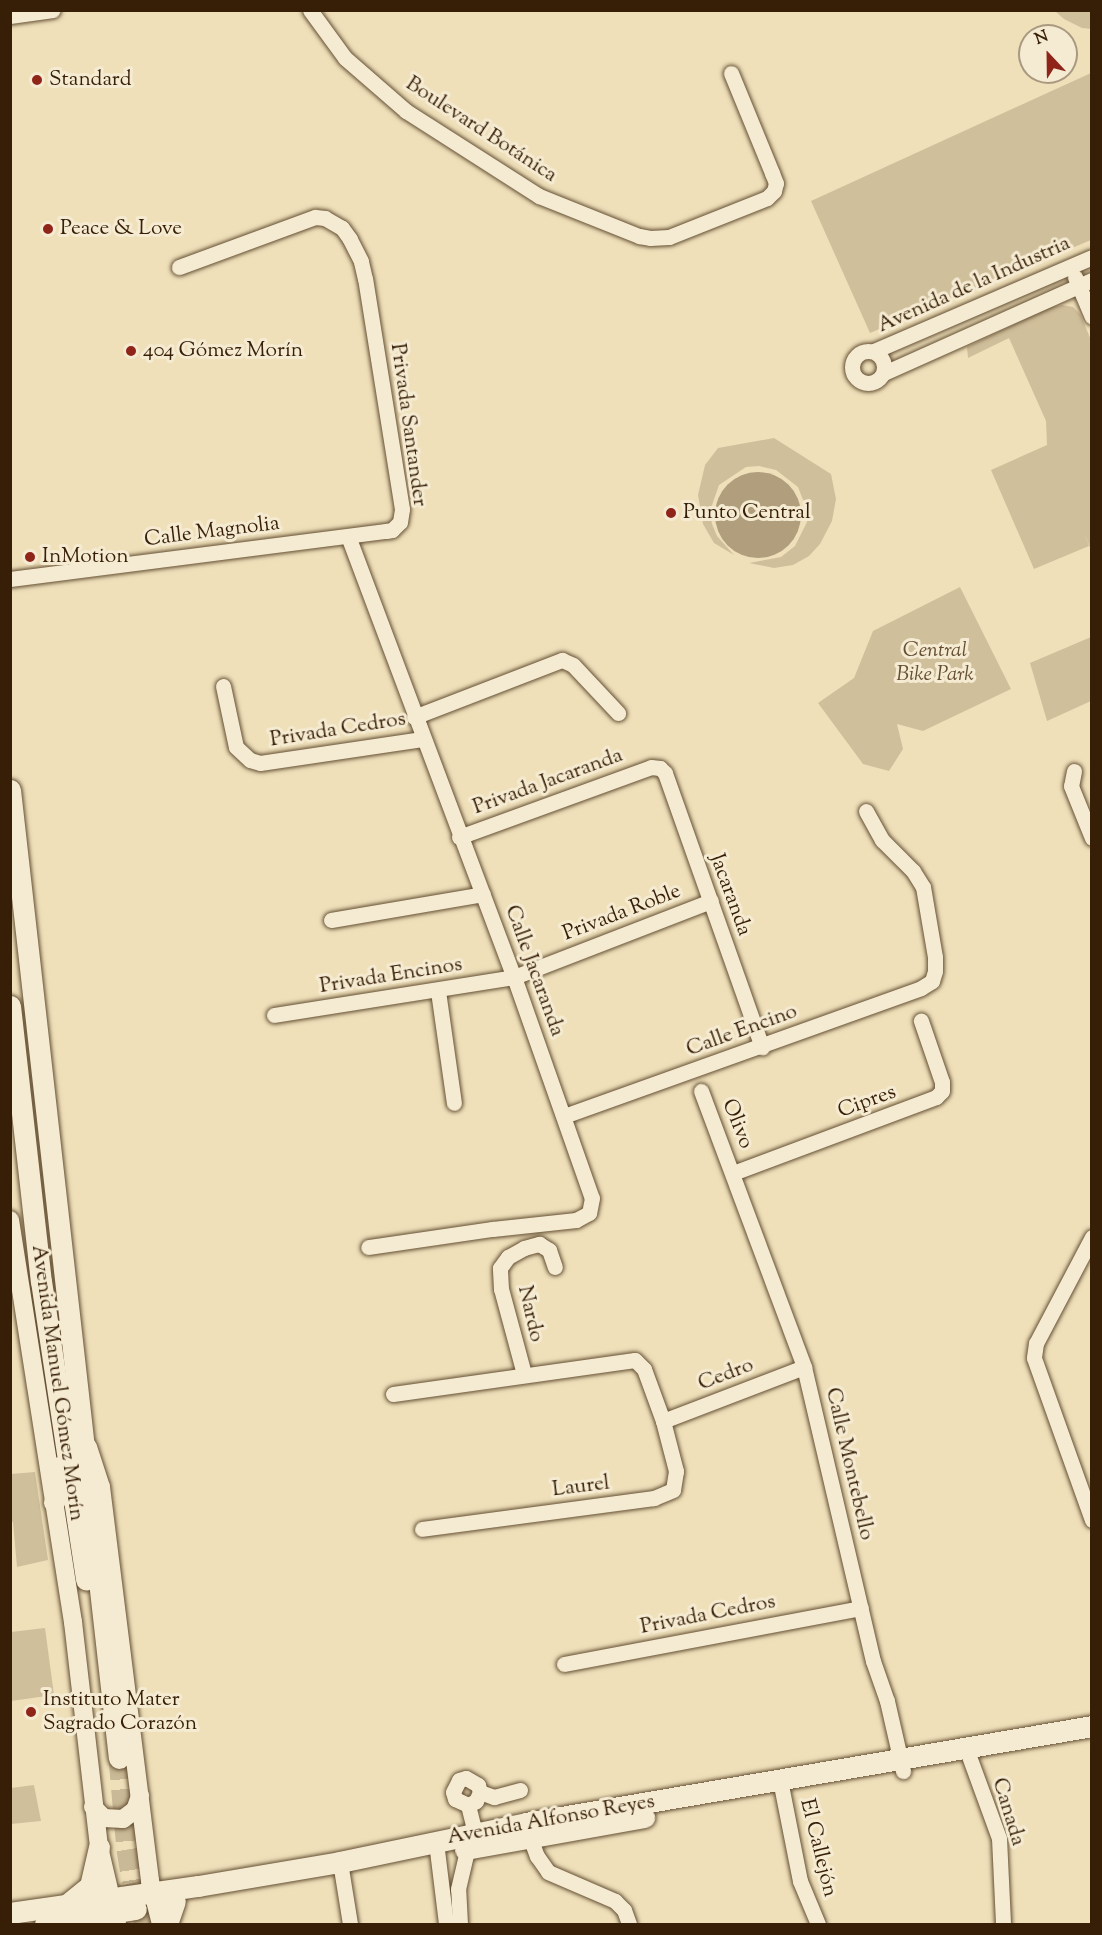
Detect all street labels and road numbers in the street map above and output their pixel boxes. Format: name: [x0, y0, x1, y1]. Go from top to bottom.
street label: Boulevard Botánica: [401, 72, 561, 188]
street label: Avenida de la Industria: [874, 231, 1074, 339]
street label: Privada Santander: [384, 342, 432, 508]
street label: Calle Magnolia: [143, 511, 281, 553]
street label: Privada Cedros: [268, 707, 408, 753]
street label: Privada Jacaranda: [470, 743, 626, 821]
street label: Jacaranda: [704, 850, 756, 940]
street label: Privada Roble: [559, 879, 685, 947]
street label: Calle Jacaranda: [499, 902, 569, 1040]
street label: Privada Encinos: [318, 952, 464, 1000]
street label: Calle Encino: [683, 999, 801, 1063]
street label: Cipres: [834, 1080, 900, 1124]
street label: Olivo: [716, 1095, 758, 1153]
street label: Avenida Manuel Gómez Morín: [25, 1243, 89, 1523]
street label: Nardo: [511, 1283, 549, 1345]
street label: Cedro: [695, 1353, 757, 1397]
street label: Calle Montebello: [819, 1385, 879, 1543]
street label: Laurel: [551, 1471, 611, 1503]
street label: Privada Cedros: [638, 1590, 778, 1640]
street label: Canada: [986, 1775, 1030, 1849]
street label: Avenida Alfonso Reyes: [445, 1789, 657, 1851]
street label: El Callejón: [794, 1796, 842, 1900]

